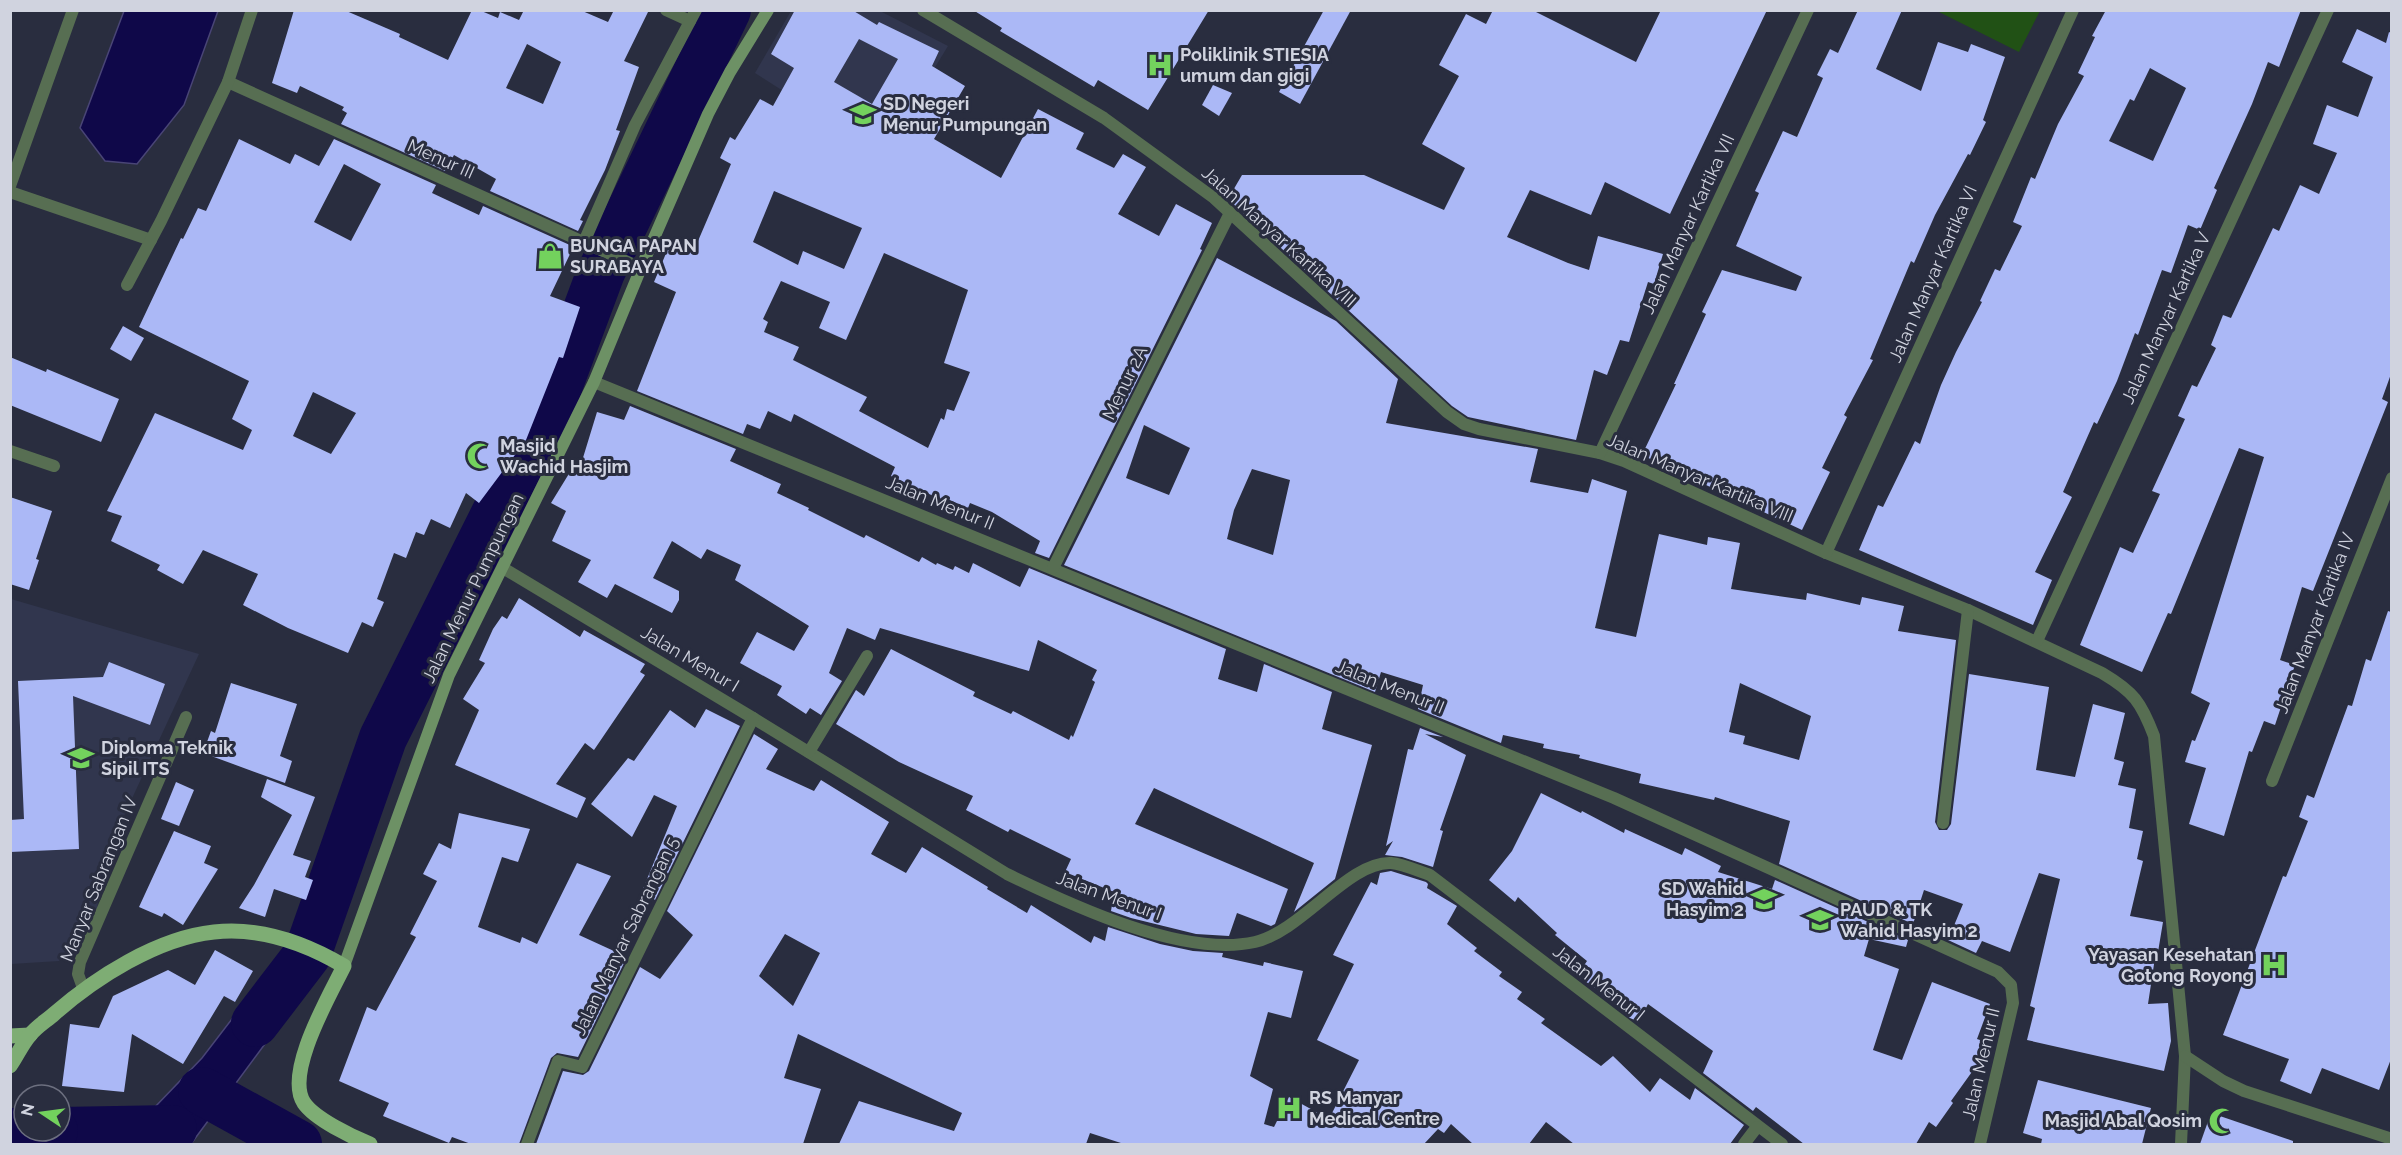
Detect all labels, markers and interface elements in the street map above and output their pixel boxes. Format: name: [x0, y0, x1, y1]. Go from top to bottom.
place label: Poliklinik STIESIA umum dan gigi: [1180, 44, 1330, 86]
hospital icon: Poliklinik STIESIA umum dan gigi: [1145, 50, 1175, 80]
place label: SD Negeri Menur Pumpungan: [883, 93, 1047, 135]
school or university icon: SD Negeri Menur Pumpungan: [848, 99, 878, 129]
street label: Jalan Manyar Kartika VII: [1637, 131, 1738, 317]
street label: Menur III: [404, 134, 478, 183]
street label: Jalan Manyar Kartika VIII: [1198, 162, 1361, 311]
street label: Jalan Manyar Kartika VI: [1884, 182, 1981, 365]
street label: Jalan Manyar Kartika V: [2117, 229, 2215, 407]
place label: BUNGA PAPAN SURABAYA: [570, 235, 697, 277]
shop icon: BUNGA PAPAN SURABAYA: [535, 241, 565, 271]
street label: Menur 2A: [1098, 342, 1151, 423]
street label: Jalan Manyar Kartika VIII: [1604, 429, 1796, 526]
place label: Masjid Wachid Hasjim: [500, 435, 628, 477]
mosque icon: Masjid Wachid Hasjim: [465, 441, 495, 471]
street label: Jalan Menur II: [883, 471, 997, 534]
street label: Jalan Menur Pumpungan: [417, 490, 528, 686]
street label: Jalan Manyar Kartika IV: [2270, 529, 2359, 716]
street label: Jalan Menur I: [638, 621, 743, 696]
street label: Jalan Menur II: [1333, 655, 1447, 718]
place label: Diploma Teknik Sipil ITS: [101, 737, 234, 779]
school or university icon: Diploma Teknik Sipil ITS: [66, 743, 96, 773]
street label: Manyar Sabrangan IV: [56, 793, 141, 965]
street label: Jalan Manyar Sabrangan 5: [568, 833, 683, 1038]
street label: Jalan Menur I: [1054, 867, 1165, 924]
place label: SD Wahid Hasyim 2: [1661, 878, 1744, 920]
school or university icon: SD Wahid Hasyim 2: [1749, 884, 1779, 914]
place label: PAUD & TK Wahid Hasyim 2: [1840, 899, 1978, 941]
school or university icon: PAUD & TK Wahid Hasyim 2: [1805, 905, 1835, 935]
street label: Jalan Menur I: [1549, 940, 1649, 1025]
place label: Yayasan Kesehatan Gotong Royong: [2088, 944, 2254, 986]
hospital icon: Yayasan Kesehatan Gotong Royong: [2259, 950, 2289, 980]
street label: Jalan Menur II: [1957, 1006, 2004, 1122]
north arrow: [12, 1083, 72, 1143]
place label: RS Manyar Medical Centre: [1309, 1087, 1440, 1129]
hospital icon: RS Manyar Medical Centre: [1274, 1093, 1304, 1123]
text: N: [17, 1102, 39, 1118]
mosque icon: Masjid Abal Qosim: [2207, 1106, 2237, 1136]
place label: Masjid Abal Qosim: [2045, 1110, 2202, 1131]

